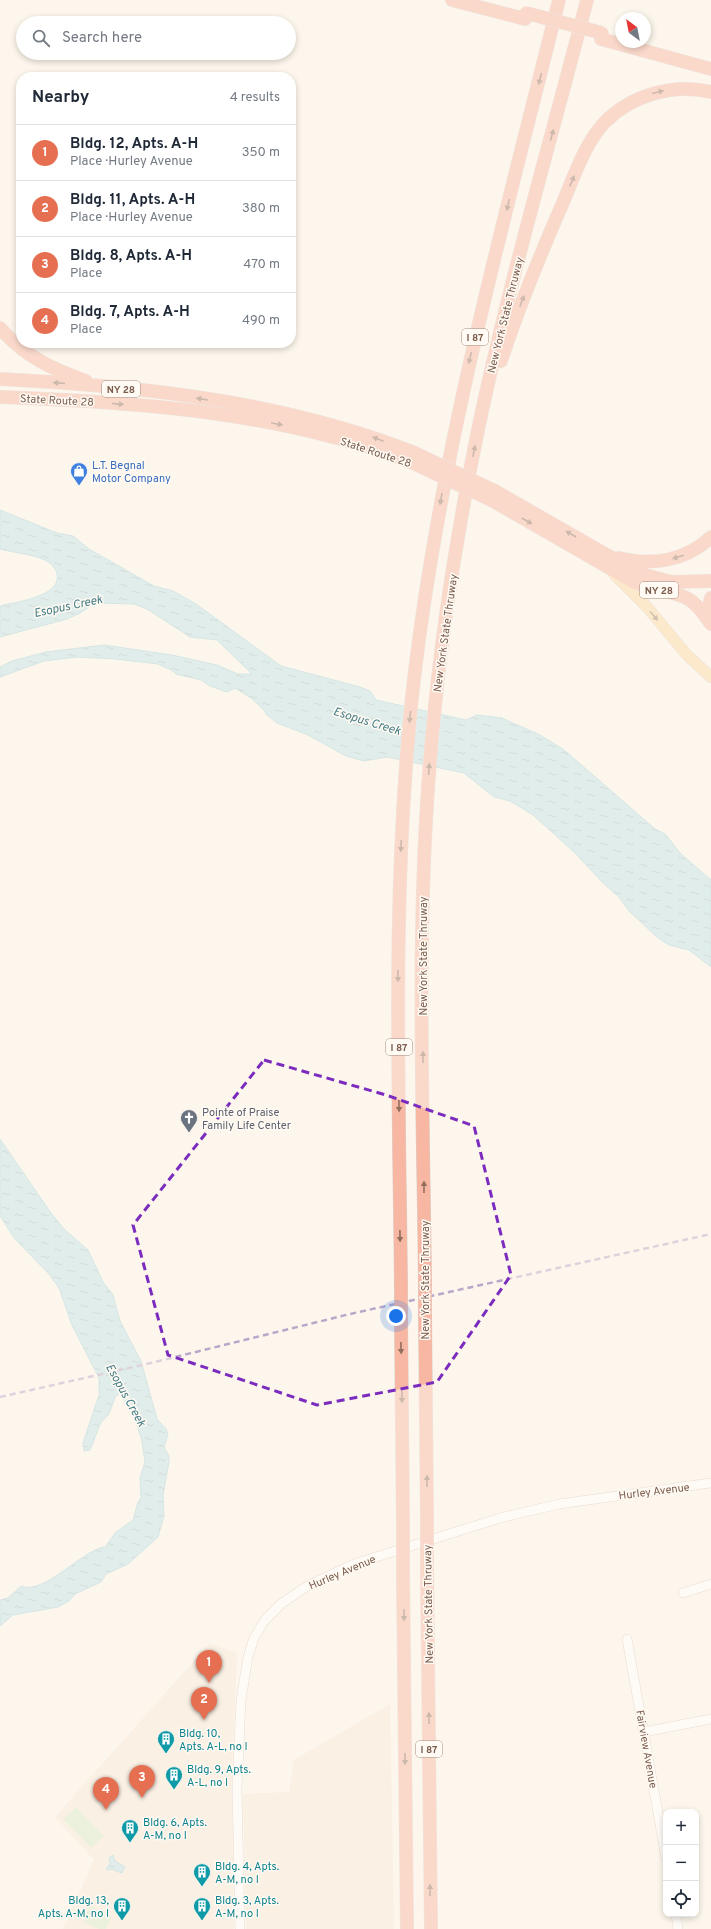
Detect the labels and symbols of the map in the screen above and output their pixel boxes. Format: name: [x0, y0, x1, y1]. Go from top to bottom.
north arrow: [615, 12, 651, 48]
one-way arrow: [536, 72, 542, 85]
one-way arrow: [653, 89, 665, 95]
one-way arrow: [549, 129, 555, 141]
one-way arrow: [569, 176, 575, 187]
one-way arrow: [504, 198, 510, 211]
street label: New York State Thruway: [485, 256, 527, 375]
one-way arrow: [520, 295, 526, 307]
road number: I 87: [462, 329, 488, 345]
one-way arrow: [466, 352, 472, 364]
one-way arrow: [53, 380, 65, 387]
road number: NY 28: [102, 381, 140, 397]
street label: State Route 28: [20, 392, 94, 410]
one-way arrow: [196, 396, 208, 402]
one-way arrow: [112, 400, 124, 407]
one-way arrow: [271, 422, 283, 428]
street label: State Route 28: [338, 435, 413, 471]
one-way arrow: [372, 436, 384, 442]
one-way arrow: [471, 445, 477, 457]
place label: L.T. Begnal Motor Company: [92, 459, 171, 486]
shop icon: L.T. Begnal Motor Company: [69, 461, 89, 486]
one-way arrow: [437, 493, 443, 505]
one-way arrow: [521, 517, 533, 524]
one-way arrow: [565, 531, 577, 538]
one-way arrow: [671, 554, 683, 560]
street label: New York State Thruway: [431, 573, 461, 693]
road number: NY 28: [640, 582, 678, 598]
water label: Esopus Creek: [32, 592, 105, 622]
one-way arrow: [650, 611, 659, 621]
water label: Esopus Creek: [331, 704, 403, 740]
one-way arrow: [407, 711, 414, 723]
one-way arrow: [426, 763, 433, 775]
one-way arrow: [398, 840, 404, 853]
street label: New York State Thruway: [417, 896, 431, 1016]
one-way arrow: [395, 970, 401, 983]
road number: I 87: [386, 1039, 412, 1055]
one-way arrow: [420, 1050, 426, 1063]
one-way arrow: [396, 1100, 402, 1113]
place label: Pointe of Praise Family Life Center: [202, 1106, 292, 1133]
church icon: Pointe of Praise Family Life Center: [179, 1108, 199, 1133]
one-way arrow: [421, 1180, 427, 1193]
street label: New York State Thruway: [419, 1220, 433, 1340]
one-way arrow: [397, 1230, 403, 1243]
your location: [386, 1306, 406, 1326]
one-way arrow: [398, 1342, 404, 1355]
water label: Esopus Creek: [101, 1361, 150, 1431]
one-way arrow: [399, 1391, 405, 1404]
one-way arrow: [424, 1474, 430, 1487]
street label: Hurley Avenue: [618, 1481, 691, 1503]
street label: New York State Thruway: [421, 1544, 437, 1664]
street label: Hurley Avenue: [307, 1552, 378, 1593]
one-way arrow: [401, 1609, 407, 1622]
pin: 1: [196, 1650, 222, 1683]
pin: 2: [191, 1687, 217, 1720]
street label: Fairview Avenue: [632, 1709, 660, 1790]
one-way arrow: [426, 1711, 432, 1724]
place label: Bldg. 10, Apts. A-L, no I: [179, 1727, 248, 1754]
building icon: Bldg. 10, Apts. A-L, no I: [156, 1729, 176, 1754]
road number: I 87: [416, 1741, 442, 1757]
one-way arrow: [402, 1753, 408, 1766]
place label: Bldg. 9, Apts. A-L, no I: [187, 1763, 251, 1790]
pin: 3: [129, 1765, 155, 1798]
building icon: Bldg. 9, Apts. A-L, no I: [164, 1765, 184, 1790]
pin: 4: [93, 1777, 119, 1810]
place label: Bldg. 6, Apts. A-M, no I: [143, 1816, 207, 1843]
building icon: Bldg. 6, Apts. A-M, no I: [120, 1818, 140, 1843]
place label: Bldg. 4, Apts. A-M, no I: [215, 1860, 279, 1887]
building icon: Bldg. 4, Apts. A-M, no I: [192, 1862, 212, 1887]
one-way arrow: [427, 1883, 433, 1896]
place label: Bldg. 13, Apts. A-M, no I: [38, 1894, 110, 1921]
place label: Bldg. 3, Apts. A-M, no I: [215, 1894, 279, 1921]
building icon: Bldg. 13, Apts. A-M, no I: [112, 1896, 132, 1921]
building icon: Bldg. 3, Apts. A-M, no I: [192, 1896, 212, 1921]

